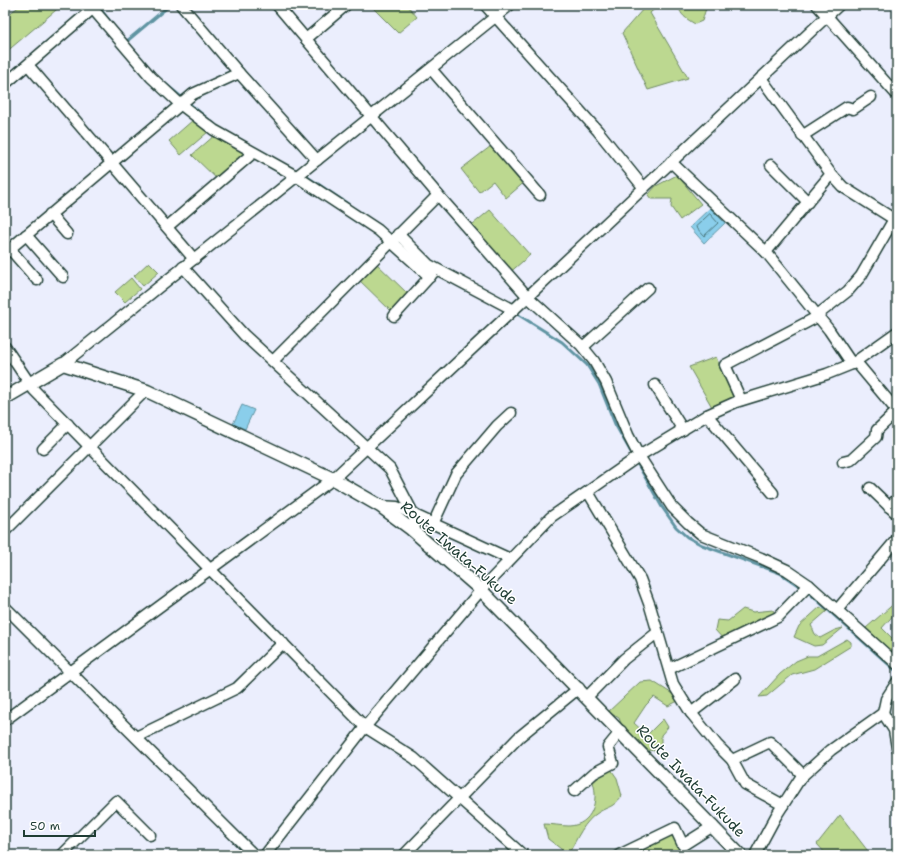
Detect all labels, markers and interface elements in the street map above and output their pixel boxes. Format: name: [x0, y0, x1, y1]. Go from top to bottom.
street label: Route Iwata-Fukude: [396, 497, 522, 609]
street label: Route Iwata-Fukude: [632, 720, 750, 842]
scale bar: [24, 812, 95, 838]
text: 50 m: [30, 818, 60, 834]

